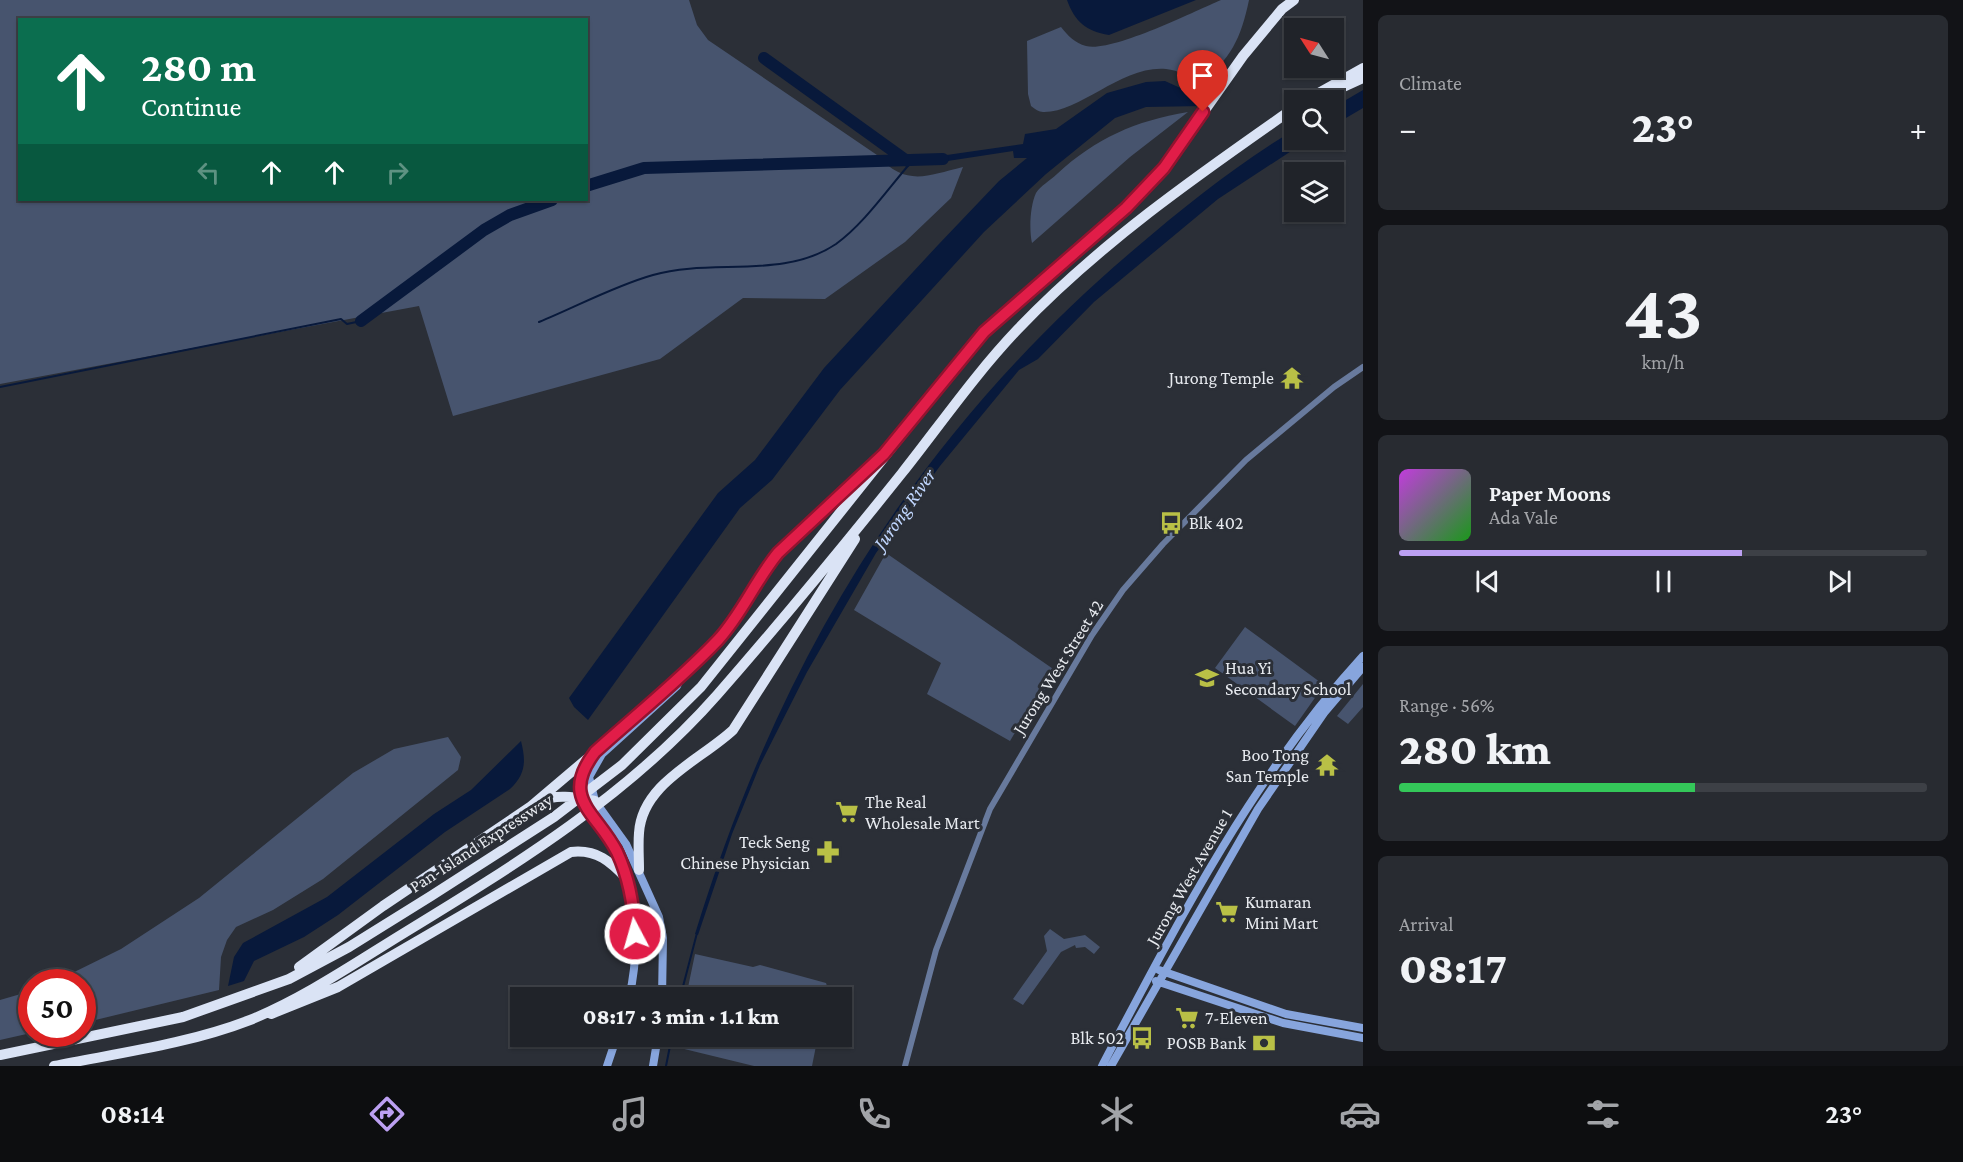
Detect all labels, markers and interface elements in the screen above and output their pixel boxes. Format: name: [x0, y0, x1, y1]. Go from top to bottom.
north arrow: [1284, 18, 1344, 78]
map controls: [1284, 18, 1344, 222]
icon: ahead: [42, 42, 120, 120]
text: 280 m: [141, 43, 256, 90]
pin: [1177, 50, 1228, 112]
icon: arrive: [1186, 59, 1219, 92]
text: Climate: [1399, 72, 1462, 94]
button: search: [1284, 90, 1344, 150]
text: Continue: [141, 92, 241, 122]
text: 23°: [1632, 102, 1694, 152]
text: −: [1399, 110, 1416, 147]
text: +: [1910, 110, 1927, 147]
icon: left: [192, 156, 225, 189]
icon: ahead: [255, 156, 288, 189]
icon: ahead: [318, 156, 351, 189]
icon: right: [381, 156, 414, 189]
button: layers: [1284, 162, 1344, 222]
text: 43: [1623, 268, 1703, 355]
text: km/h: [1641, 351, 1685, 373]
temple icon: Jurong Temple: [1279, 365, 1305, 391]
place label: Jurong Temple: [1167, 368, 1274, 388]
water label: Jurong River: [867, 464, 941, 556]
text: Paper Moons: [1489, 481, 1611, 506]
text: Ada Vale: [1489, 506, 1558, 528]
bus stop icon: Blk 402: [1158, 510, 1184, 536]
place label: Blk 402: [1189, 513, 1243, 533]
icon: previous: [1471, 565, 1504, 598]
icon: pause: [1647, 565, 1680, 598]
icon: next: [1823, 565, 1856, 598]
street label: Jurong West Street 42: [1007, 596, 1108, 740]
place label: Hua Yi Secondary School: [1225, 658, 1352, 699]
school or university icon: Hua Yi Secondary School: [1194, 665, 1220, 691]
text: Range · 56%: [1399, 694, 1494, 716]
text: 280 km: [1399, 724, 1551, 774]
place label: Boo Tong San Temple: [1226, 745, 1309, 786]
temple icon: Boo Tong San Temple: [1314, 752, 1340, 778]
street label: Pan-Island Expressway: [406, 789, 557, 897]
place label: The Real Wholesale Mart: [865, 792, 981, 833]
supermarket icon: The Real Wholesale Mart: [834, 799, 860, 825]
street label: Jurong West Avenue 1: [1141, 805, 1236, 950]
place label: Teck Seng Chinese Physician: [680, 832, 810, 873]
pharmacy icon: Teck Seng Chinese Physician: [815, 839, 841, 865]
place label: Kumaran Mini Mart: [1245, 892, 1319, 933]
supermarket icon: Kumaran Mini Mart: [1214, 899, 1240, 925]
position arrow: [603, 902, 667, 966]
text: Arrival: [1399, 913, 1453, 935]
text: 08:17: [1399, 943, 1507, 993]
speed limit sign: 50: [18, 969, 96, 1047]
text: 08:17 · 3 min · 1.1 km: [583, 1004, 779, 1029]
supermarket icon: 7-Eleven: [1174, 1005, 1200, 1031]
place label: 7-Eleven: [1205, 1008, 1268, 1028]
bus stop icon: Blk 502: [1129, 1025, 1155, 1051]
place label: Blk 502: [1070, 1028, 1124, 1048]
bank icon: POSB Bank: [1251, 1030, 1277, 1056]
place label: POSB Bank: [1167, 1033, 1246, 1053]
icon: directions: [366, 1093, 408, 1135]
icon: music: [609, 1093, 651, 1135]
icon: phone: [853, 1093, 895, 1135]
icon: climate: [1096, 1093, 1138, 1135]
icon: car: [1339, 1093, 1381, 1135]
icon: filters: [1582, 1093, 1624, 1135]
text: 08:14: [101, 1099, 165, 1129]
text: 23°: [1825, 1099, 1862, 1129]

